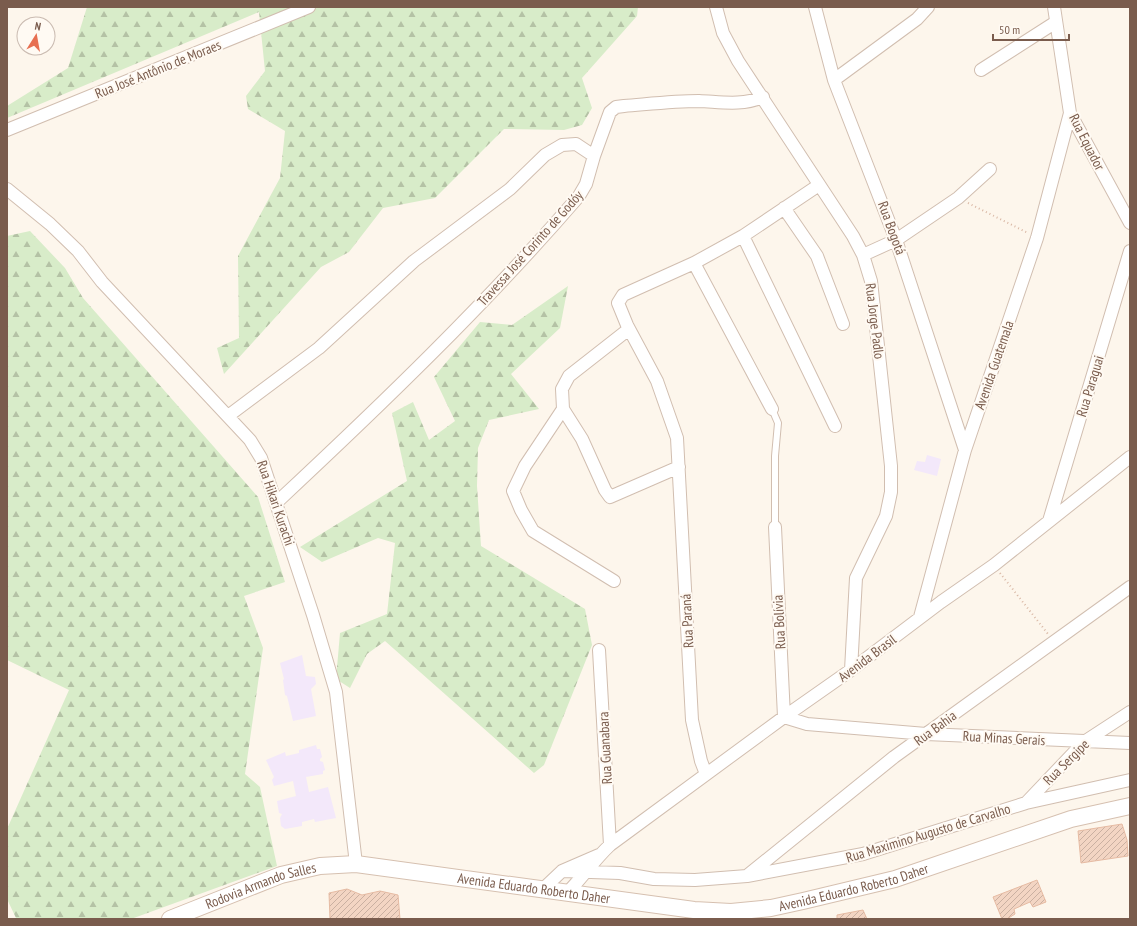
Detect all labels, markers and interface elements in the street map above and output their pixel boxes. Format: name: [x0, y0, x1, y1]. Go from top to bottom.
north arrow: [16, 16, 56, 56]
scale bar: [993, 16, 1069, 42]
text: N: [34, 19, 42, 34]
text: 50 m: [999, 22, 1020, 37]
street label: Rua José Antônio de Moraes: [92, 35, 224, 103]
street label: Rua Equador: [1065, 111, 1109, 173]
street label: Travessa José Corinto de Godóy: [473, 186, 587, 310]
street label: Rua Bogotá: [874, 199, 910, 257]
street label: Rua Jorge Padlo: [861, 282, 889, 360]
street label: Avenida Guatemala: [970, 318, 1018, 412]
street label: Rua Paraguai: [1072, 353, 1108, 419]
street label: Rua Hikari Kurachi: [253, 458, 299, 548]
street label: Rua Paraná: [677, 594, 697, 648]
street label: Rua Bolívia: [769, 594, 789, 650]
street label: Avenida Brasil: [834, 630, 900, 686]
street label: Rua Bahia: [910, 707, 960, 749]
street label: Rua Guanabara: [594, 711, 616, 785]
street label: Rua Minas Gerais: [962, 727, 1046, 749]
street label: Rua Sergipe: [1039, 735, 1093, 789]
street label: Rua Maximino Augusto de Carvalho: [844, 799, 1012, 867]
street label: Rodovia Armando Salles: [203, 858, 318, 913]
street label: Avenida Eduardo Roberto Daher: [777, 859, 931, 915]
street label: Avenida Eduardo Roberto Daher: [456, 869, 611, 908]

